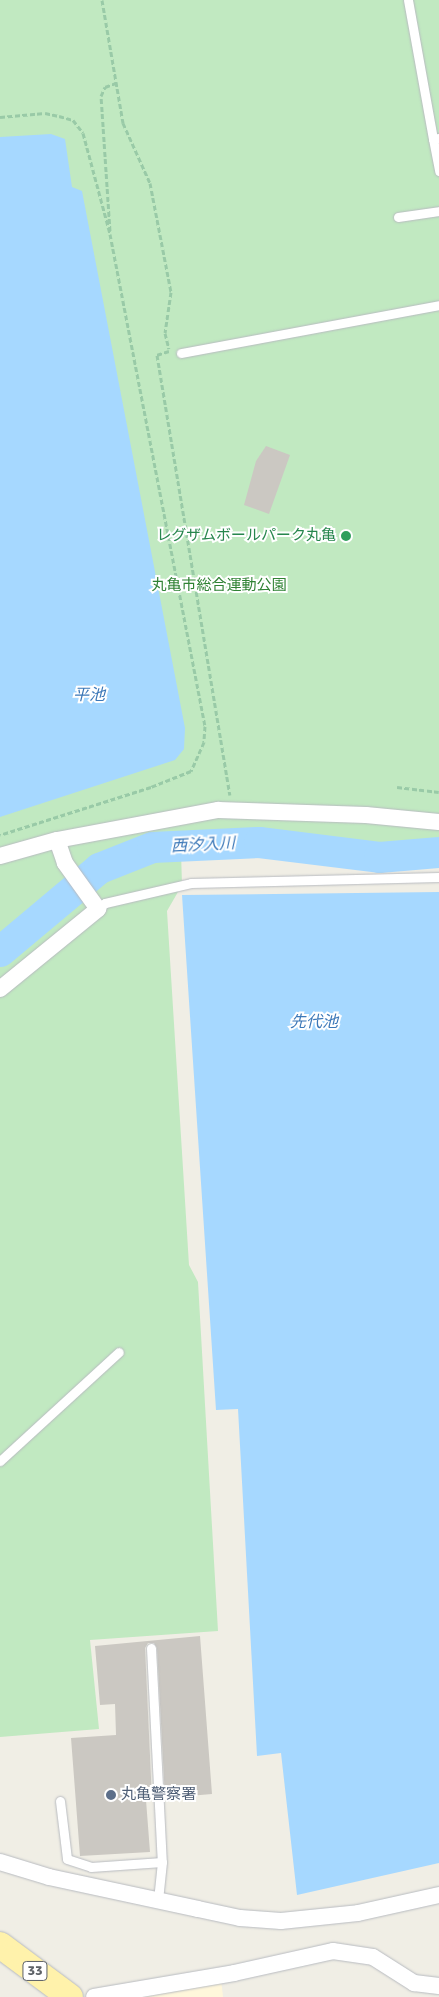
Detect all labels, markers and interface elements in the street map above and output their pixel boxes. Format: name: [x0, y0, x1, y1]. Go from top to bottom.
place label: レグザムボールパーク丸亀: [156, 527, 336, 545]
marker: レグザムボールパーク丸亀: [340, 530, 352, 542]
park label: 丸亀市総合運動公園: [152, 577, 286, 595]
water label: 平池: [73, 685, 105, 705]
water label: 西汐入川: [171, 834, 235, 856]
water label: 先代池: [290, 1012, 338, 1032]
place label: 丸亀警察署: [121, 1786, 196, 1804]
marker: 丸亀警察署: [105, 1789, 117, 1801]
road number: 33: [21, 1960, 49, 1982]

